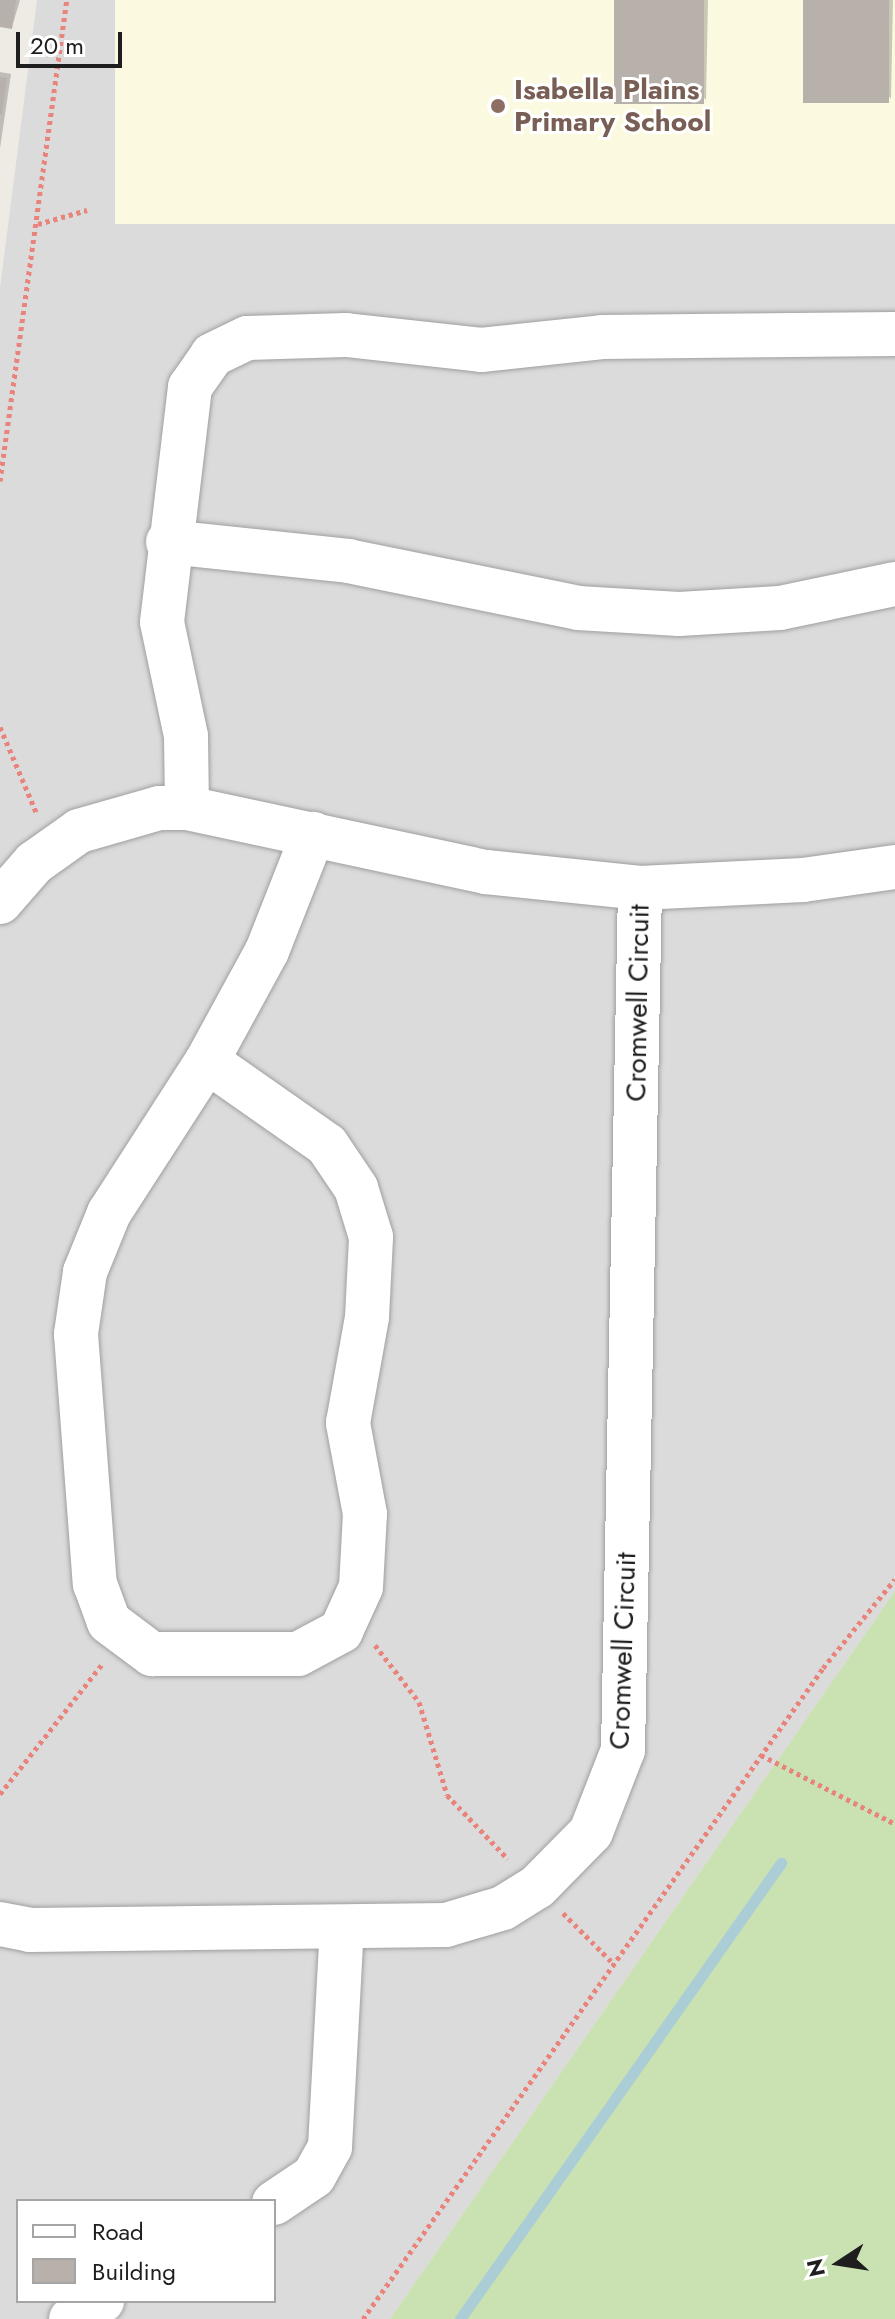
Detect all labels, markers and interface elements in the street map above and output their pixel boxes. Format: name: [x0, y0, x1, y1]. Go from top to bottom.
scale bar: [20, 16, 126, 66]
text: 20 m: [30, 28, 84, 63]
place label: Isabella Plains Primary School: [514, 73, 711, 139]
marker: Isabella Plains Primary School: [489, 97, 507, 115]
street label: Cromwell Circuit: [619, 904, 657, 1102]
street label: Cromwell Circuit: [603, 1552, 643, 1750]
legend: [16, 2199, 276, 2303]
text: Road: [92, 2214, 144, 2249]
north arrow: [799, 2223, 879, 2303]
text: Building: [92, 2254, 176, 2289]
text: N: [798, 2256, 833, 2280]

